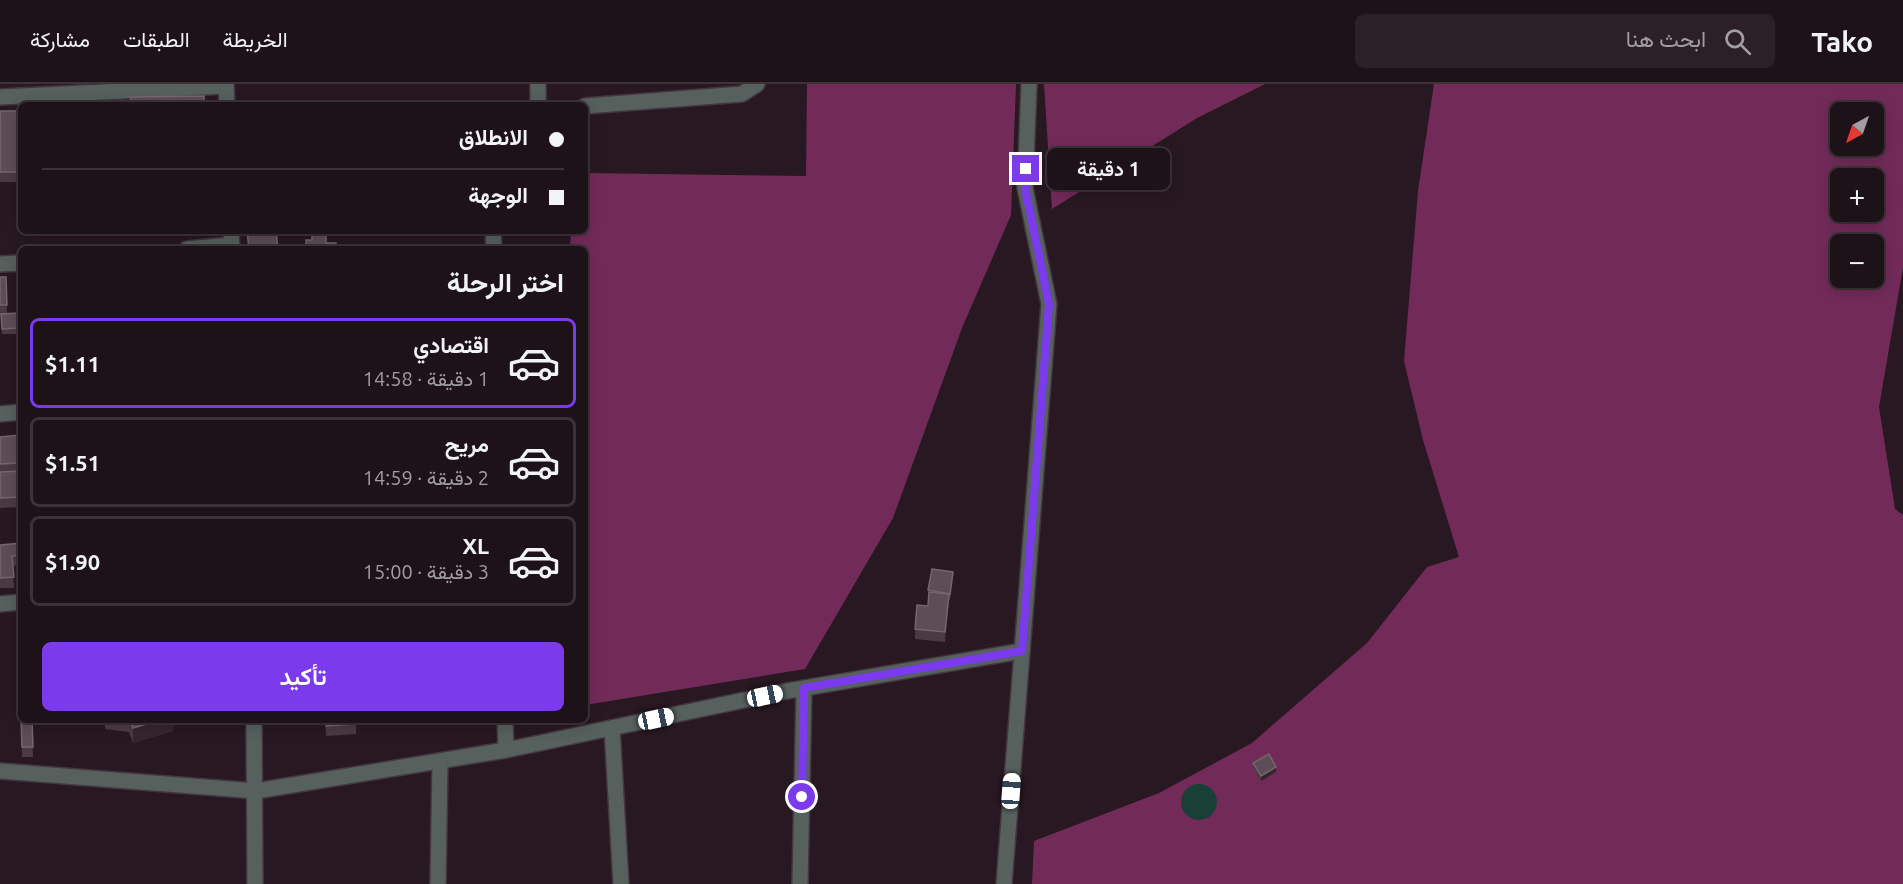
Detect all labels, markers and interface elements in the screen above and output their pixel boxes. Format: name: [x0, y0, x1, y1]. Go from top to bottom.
search box: [1355, 14, 1775, 68]
icon: search: [1721, 25, 1754, 58]
text: ابحث هنا: [1626, 26, 1706, 51]
text: Tako: [1811, 26, 1873, 57]
text: مشاركة: [30, 27, 90, 51]
text: الطبقات: [123, 27, 190, 51]
text: الخريطة: [223, 27, 288, 51]
north arrow: [1830, 102, 1884, 156]
map controls: [1830, 102, 1884, 288]
text: الانطلاق: [459, 124, 528, 149]
callout: 1 دقيقة: [1047, 148, 1170, 190]
route end: [1012, 155, 1039, 182]
text: 1 دقيقة: [1077, 157, 1140, 180]
button: +: [1830, 168, 1884, 222]
text: الوجهة: [468, 182, 528, 207]
button: −: [1830, 234, 1884, 288]
text: اختر الرحلة: [447, 267, 564, 297]
text: اقتصادي: [413, 332, 489, 357]
icon: car: [507, 336, 561, 390]
text: $1.11: [45, 351, 100, 376]
text: 1 دقيقة · 14:58: [363, 367, 489, 390]
text: مريح: [445, 431, 489, 456]
icon: car: [507, 435, 561, 489]
text: $1.51: [45, 450, 100, 475]
text: 2 دقيقة · 14:59: [363, 466, 489, 489]
text: XL: [462, 533, 489, 558]
icon: car: [507, 534, 561, 588]
text: $1.90: [45, 549, 100, 574]
text: 3 دقيقة · 15:00: [363, 560, 489, 583]
button: تأكيد: [42, 642, 564, 711]
car: [746, 683, 784, 709]
car: [637, 706, 675, 732]
car: [1001, 772, 1021, 810]
route start: [788, 783, 815, 810]

